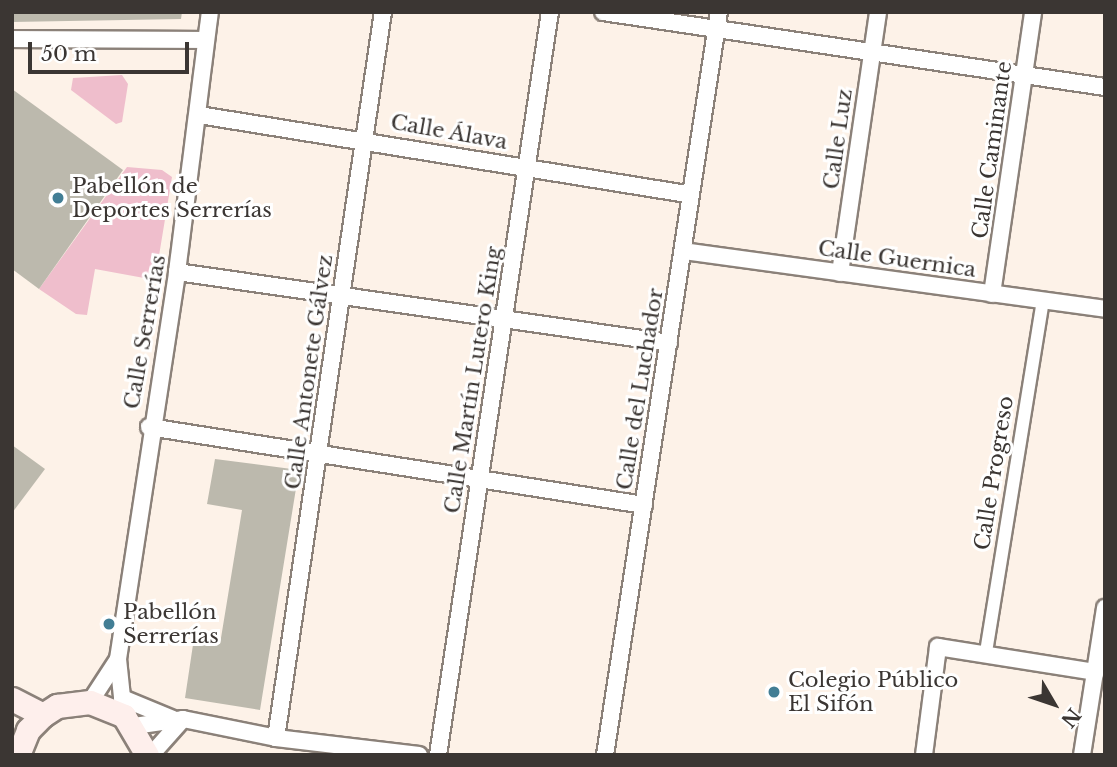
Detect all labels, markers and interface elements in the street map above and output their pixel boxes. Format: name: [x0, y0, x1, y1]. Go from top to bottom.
scale bar: [32, 28, 192, 72]
text: 50 m: [41, 41, 96, 67]
street label: Calle Caminante: [967, 60, 1017, 240]
street label: Calle Luz: [818, 87, 858, 191]
street label: Calle Álava: [388, 109, 510, 155]
place label: Pabellón de Deportes Serrerías: [72, 173, 272, 223]
marker: Pabellón de Deportes Serrerías: [50, 190, 66, 206]
street label: Calle Guernica: [816, 235, 978, 283]
street label: Calle Martín Lutero King: [439, 245, 507, 515]
street label: Calle Serrerías: [119, 253, 171, 411]
street label: Calle Antonete Gálvez: [280, 253, 338, 491]
street label: Calle del Luchador: [612, 286, 668, 492]
street label: Calle Progreso: [969, 394, 1019, 552]
place label: Pabellón Serrerías: [123, 599, 219, 649]
marker: Pabellón Serrerías: [101, 616, 117, 632]
place label: Colegio Público El Sifón: [788, 667, 958, 717]
north arrow: [1019, 669, 1089, 739]
marker: Colegio Público El Sifón: [766, 684, 782, 700]
text: N: [1056, 703, 1085, 732]

